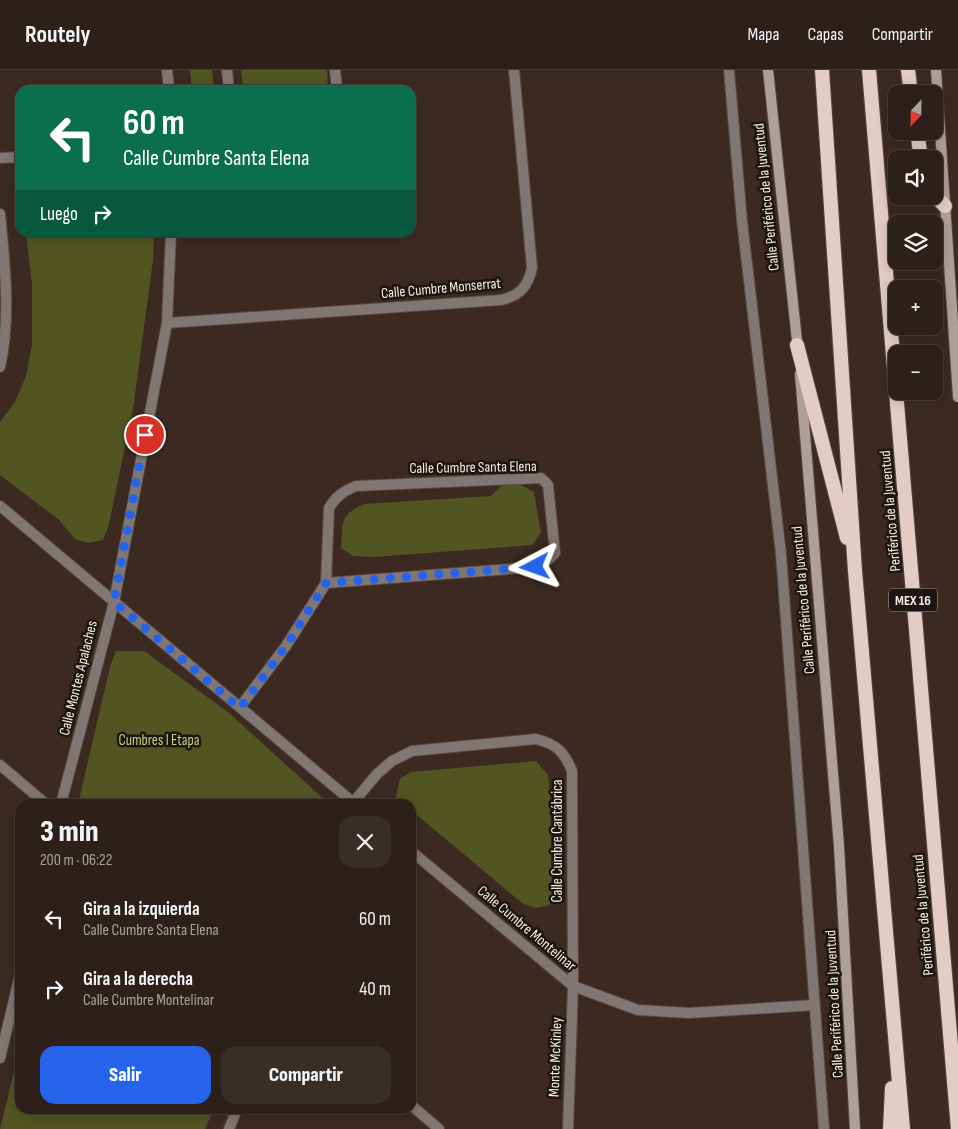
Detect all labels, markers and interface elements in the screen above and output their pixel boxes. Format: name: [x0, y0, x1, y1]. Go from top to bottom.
text: Routely: [25, 20, 90, 49]
text: Mapa: [747, 24, 779, 45]
text: Capas: [807, 24, 844, 45]
text: Compartir: [872, 24, 933, 45]
north arrow: [888, 85, 942, 140]
map controls: [888, 85, 943, 400]
text: 60 m: [123, 102, 185, 145]
icon: left: [40, 105, 105, 170]
street label: Calle Periférico de la Juventud: [749, 122, 784, 272]
text: Calle Cumbre Santa Elena: [123, 145, 310, 172]
button: sound: [888, 150, 943, 205]
icon: right: [88, 200, 116, 228]
text: Luego: [40, 203, 78, 226]
button: layers: [888, 215, 943, 270]
street label: Calle Cumbre Monserrat: [380, 274, 502, 303]
button: +: [888, 280, 943, 335]
button: −: [888, 345, 943, 400]
pin: [124, 414, 166, 456]
icon: arrive: [131, 421, 159, 449]
street label: Periférico de la Juventud: [876, 450, 905, 572]
street label: Calle Cumbre Santa Elena: [409, 457, 537, 478]
street label: Calle Periférico de la Juventud: [788, 525, 819, 675]
position arrow: [508, 540, 560, 592]
road number: MEX 16: [889, 588, 937, 612]
street label: Calle Montes Apalaches: [55, 619, 102, 738]
park label: Cumbres I Etapa: [118, 731, 200, 750]
street label: Calle Cumbre Cantábrica: [548, 779, 567, 903]
text: 3 min: [40, 814, 99, 850]
button: close: [339, 816, 391, 868]
text: 200 m · 06:22: [40, 851, 112, 870]
street label: Periférico de la Juventud: [909, 854, 938, 976]
street label: Calle Cumbre Montelinar: [473, 882, 580, 976]
text: Gira a la izquierda: [83, 898, 200, 921]
icon: left: [40, 905, 68, 933]
text: 60 m: [359, 908, 391, 931]
text: Calle Cumbre Santa Elena: [83, 921, 219, 940]
street label: Calle Periférico de la Juventud: [821, 929, 848, 1078]
text: Gira a la derecha: [83, 968, 193, 991]
icon: right: [40, 975, 68, 1003]
text: 40 m: [359, 978, 391, 1001]
text: Calle Cumbre Montelinar: [83, 991, 214, 1010]
street label: Monte McKinley: [545, 1017, 566, 1097]
button: Salir: [40, 1046, 211, 1104]
button: Compartir: [221, 1046, 391, 1104]

